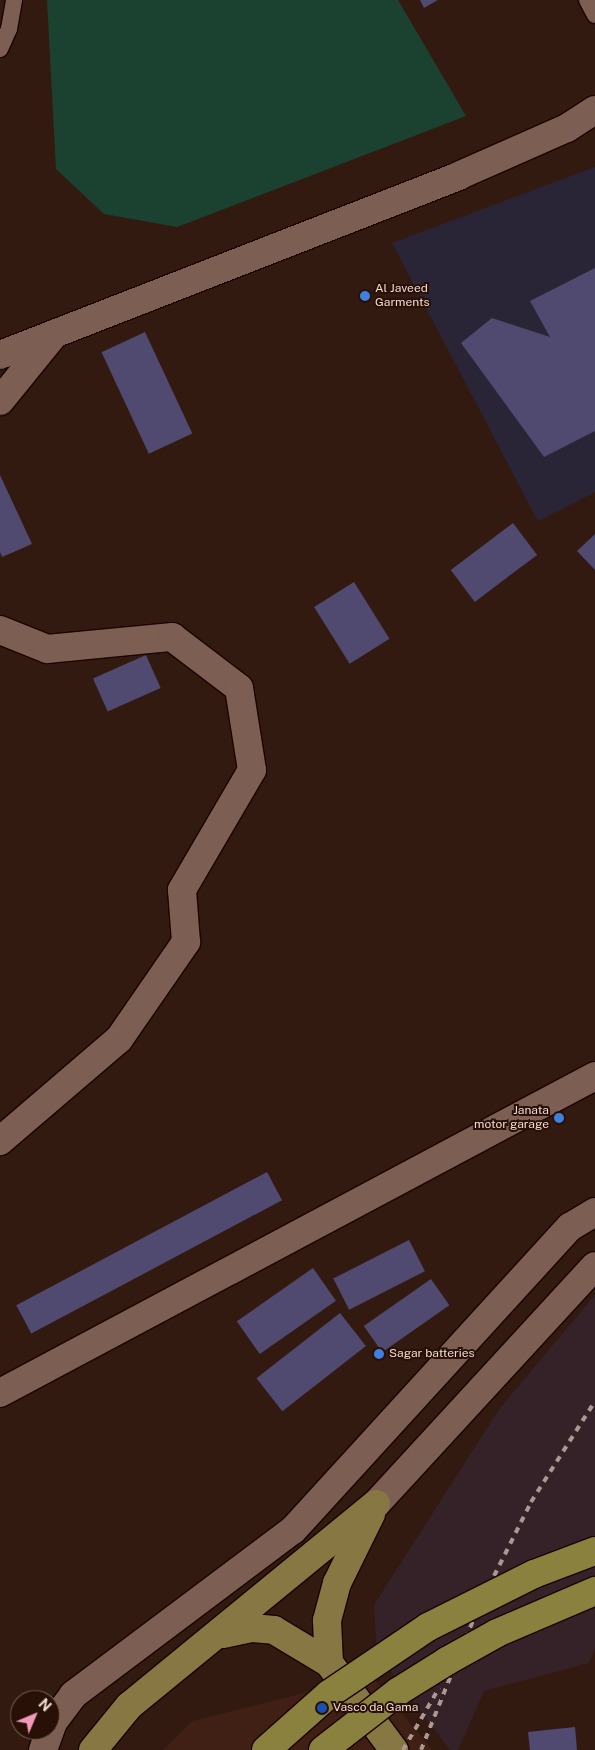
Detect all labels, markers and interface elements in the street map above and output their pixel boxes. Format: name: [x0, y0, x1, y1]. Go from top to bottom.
place label: Al Javeed Garments: [375, 282, 430, 310]
marker: Al Javeed Garments: [359, 290, 371, 302]
place label: Janata motor garage: [474, 1104, 549, 1132]
marker: Janata motor garage: [553, 1112, 565, 1124]
place label: Sagar batteries: [389, 1347, 474, 1361]
marker: Sagar batteries: [373, 1348, 385, 1360]
north arrow: [10, 1690, 60, 1740]
text: N: [35, 1696, 54, 1715]
marker: Vasco da Gama: [315, 1701, 329, 1715]
place label: Vasco da Gama: [333, 1701, 419, 1715]

